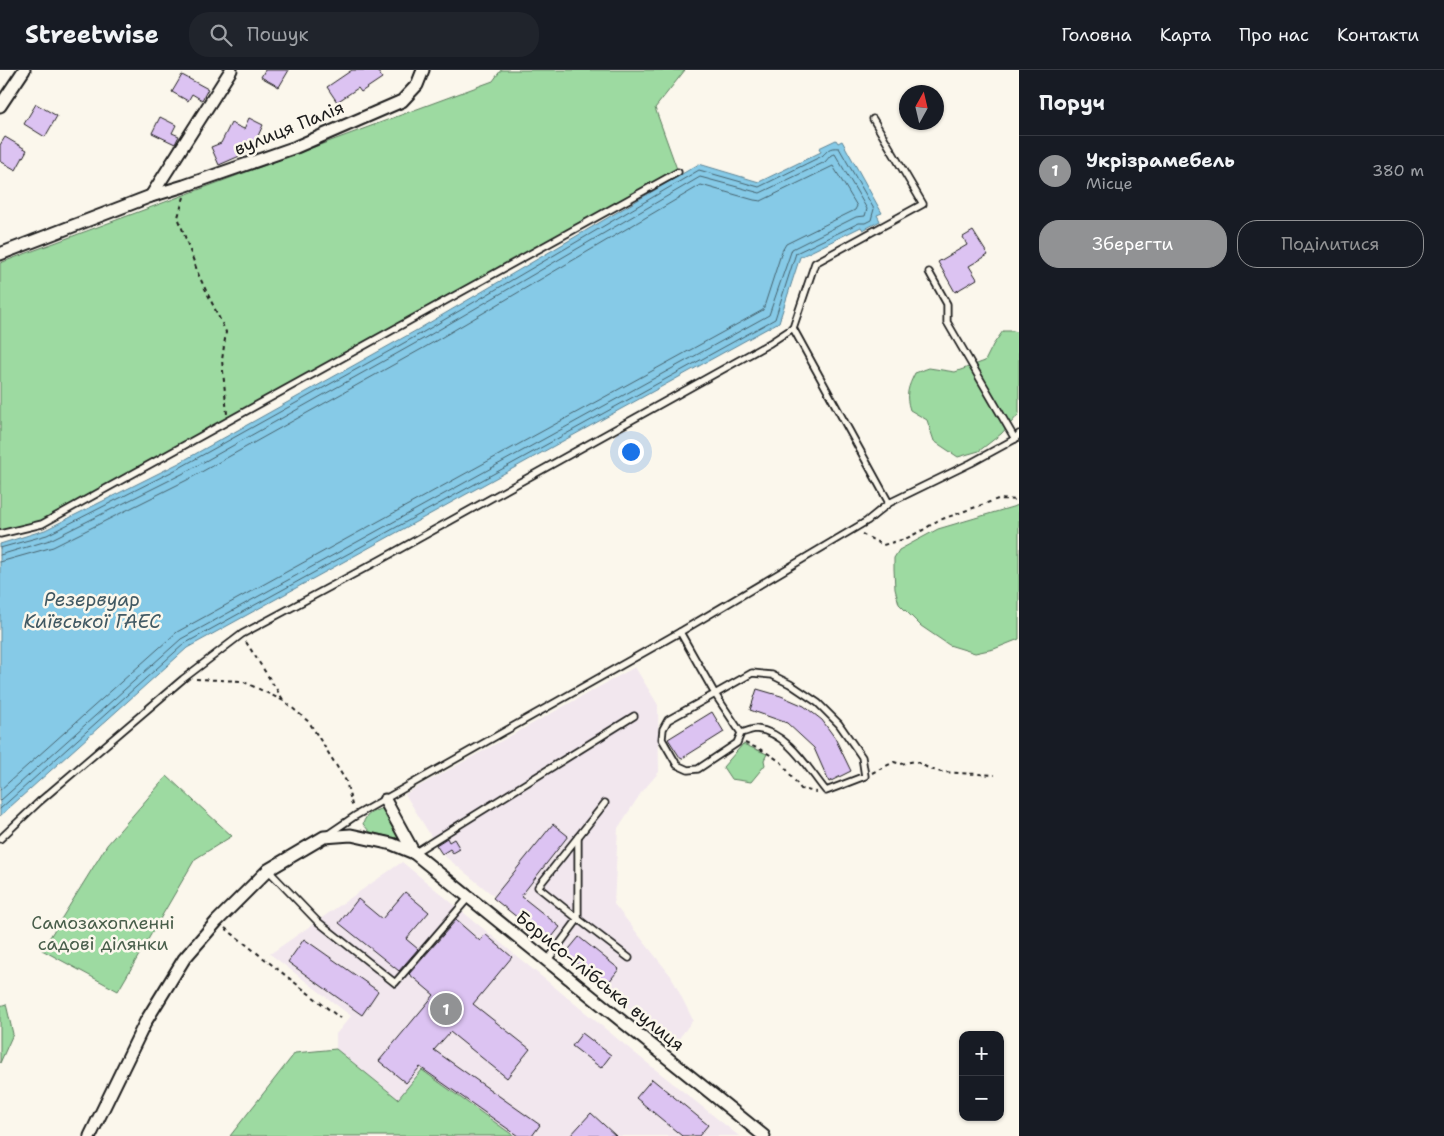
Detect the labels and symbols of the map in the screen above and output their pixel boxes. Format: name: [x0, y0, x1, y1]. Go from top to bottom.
north arrow: [899, 85, 944, 130]
street label: вулиця Палія: [230, 95, 348, 161]
your location: [618, 439, 644, 465]
water label: Резервуар Київської ГАЕС: [23, 587, 161, 634]
street label: Борисо-Глібська вулиця: [510, 905, 690, 1057]
park label: Самозахопленні садові ділянки: [31, 911, 175, 956]
pin: 1: [430, 990, 462, 1028]

